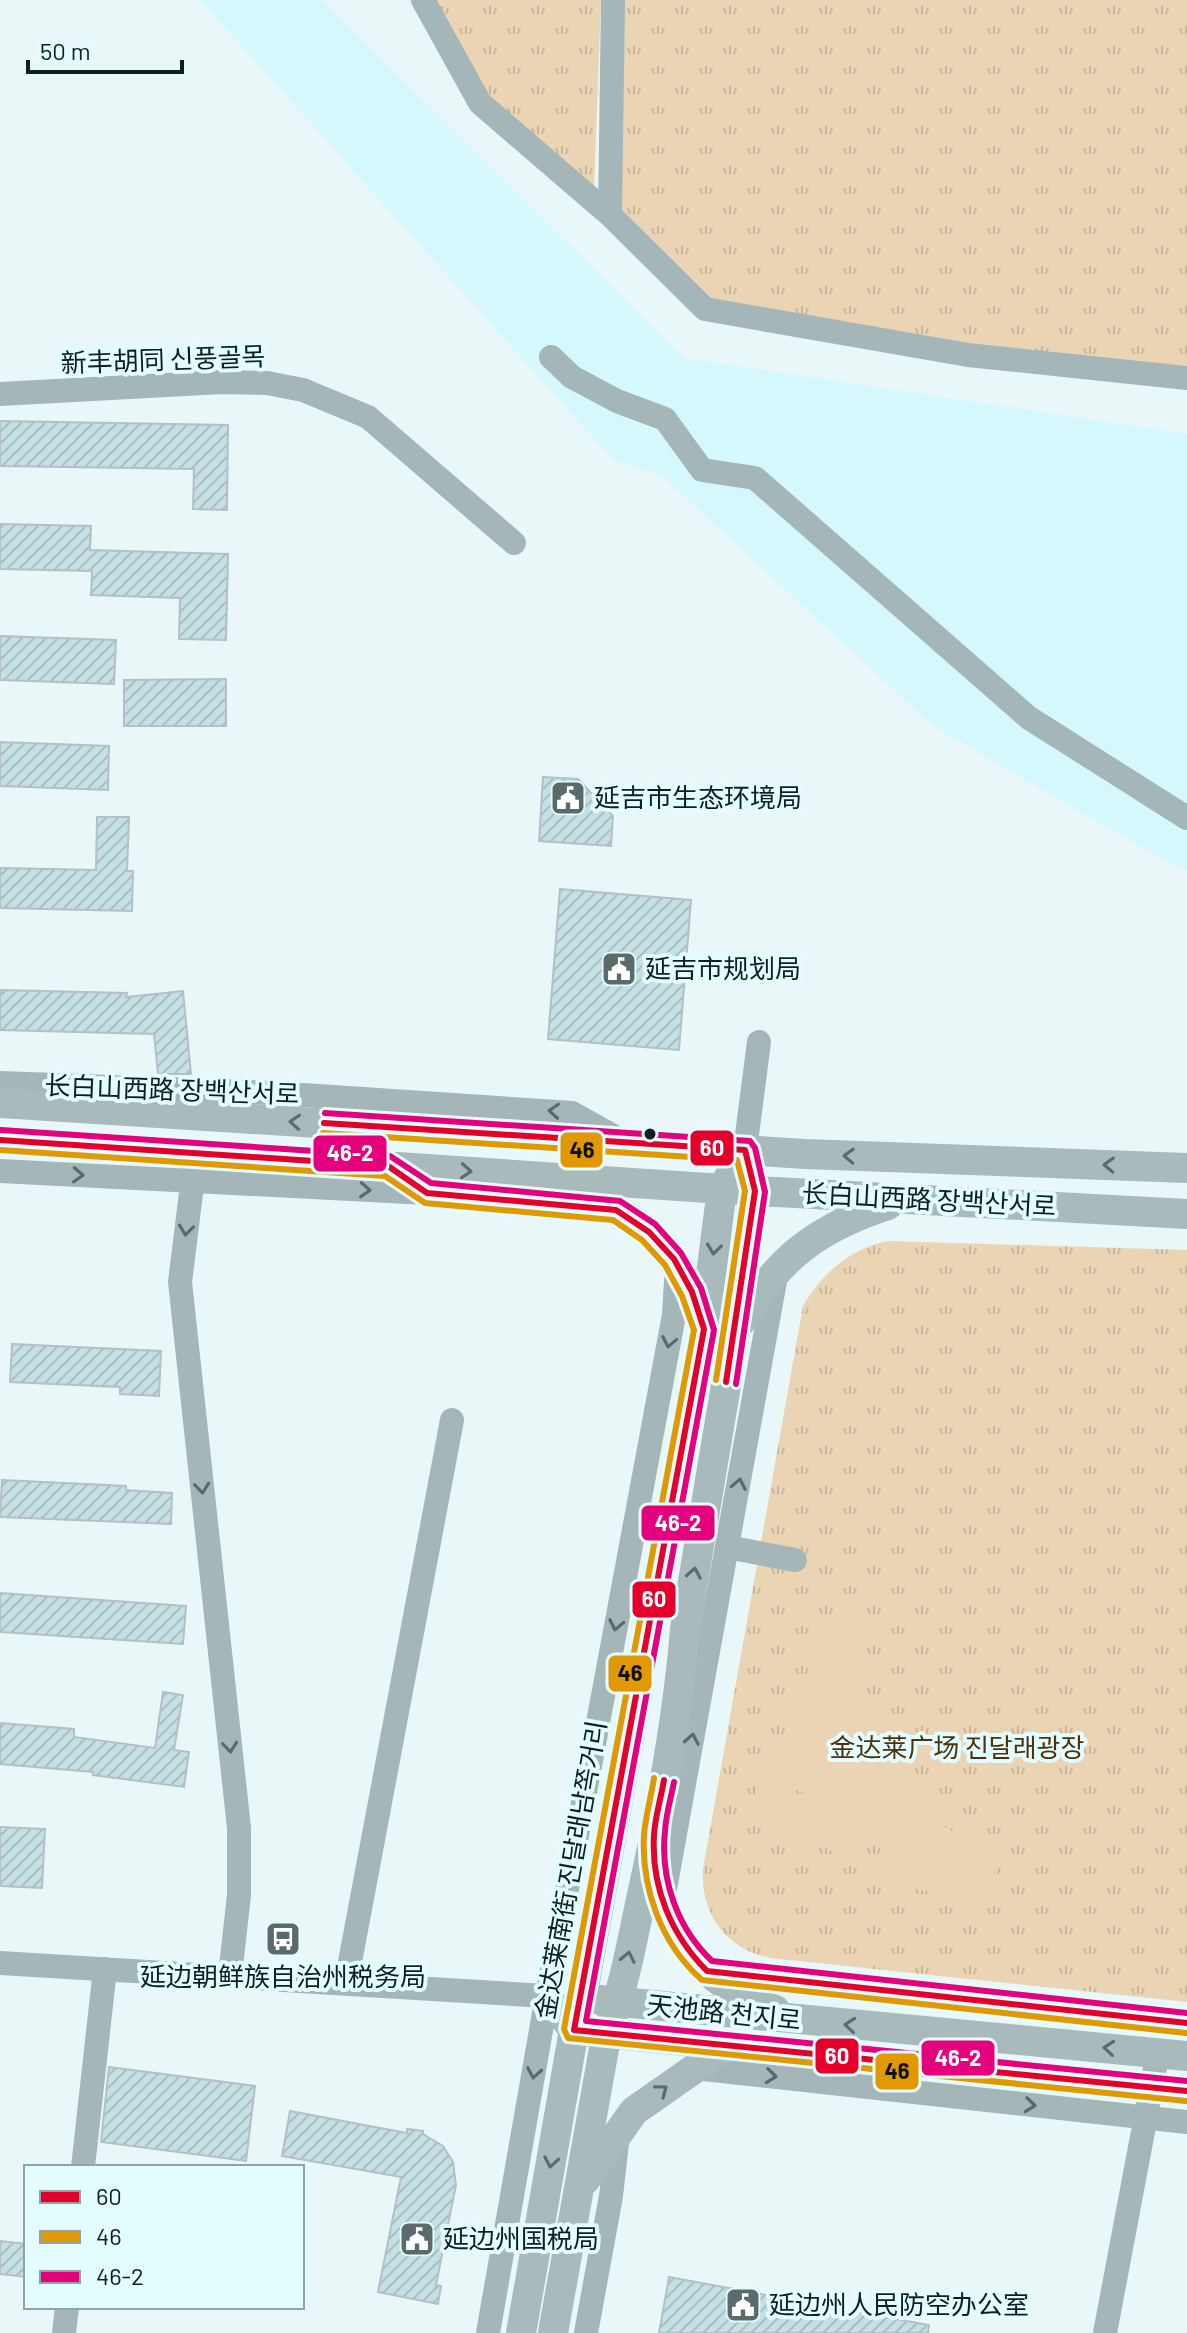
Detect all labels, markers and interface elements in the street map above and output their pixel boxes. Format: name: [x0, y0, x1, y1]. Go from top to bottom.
scale bar: [28, 24, 182, 74]
text: 50 m: [40, 36, 91, 65]
street label: 新丰胡同 신풍골목: [60, 339, 266, 378]
public building icon: 延吉市生态环境局: [549, 779, 587, 817]
place label: 延吉市生态环境局: [594, 781, 802, 812]
public building icon: 延吉市规划局: [600, 950, 638, 988]
place label: 延吉市规划局: [645, 952, 801, 983]
street label: 长白山西路 장백산서로: [44, 1069, 300, 1108]
one-way arrow: [547, 1103, 560, 1120]
one-way arrow: [288, 1114, 301, 1131]
unlabelled marker: [642, 1126, 658, 1142]
line badge: 60: [689, 1129, 735, 1167]
line badge: 46: [559, 1131, 604, 1169]
line badge: 46-2: [312, 1134, 388, 1173]
text: 60: [700, 1134, 724, 1160]
text: 46: [569, 1136, 595, 1162]
text: 46-2: [327, 1139, 373, 1165]
one-way arrow: [842, 1147, 855, 1164]
one-way arrow: [1102, 1157, 1115, 1174]
one-way arrow: [460, 1162, 473, 1179]
one-way arrow: [72, 1167, 85, 1184]
street label: 长白山西路 장백산서로: [801, 1176, 1057, 1221]
one-way arrow: [359, 1182, 372, 1199]
one-way arrow: [178, 1224, 195, 1237]
one-way arrow: [706, 1242, 723, 1256]
one-way arrow: [661, 1335, 678, 1349]
one-way arrow: [730, 1478, 747, 1491]
one-way arrow: [193, 1482, 210, 1495]
line badge: 46-2: [640, 1504, 716, 1542]
text: 46-2: [655, 1509, 701, 1535]
one-way arrow: [685, 1566, 702, 1580]
line badge: 60: [631, 1580, 677, 1619]
text: 60: [642, 1585, 666, 1611]
one-way arrow: [609, 1619, 626, 1632]
line badge: 46: [607, 1654, 653, 1693]
text: 46: [617, 1659, 643, 1685]
street label: 金达莱南街 진달래남쪽거리: [528, 1718, 611, 2021]
park label: 金达莱广场 진달래광장: [830, 1731, 1084, 1762]
one-way arrow: [682, 1733, 699, 1746]
one-way arrow: [222, 1741, 239, 1754]
bus stop icon: 延边朝鲜族自治州税务局: [264, 1920, 302, 1958]
one-way arrow: [619, 1951, 636, 1965]
place label: 延边朝鲜族自治州税务局: [140, 1960, 426, 1991]
street label: 天池路 천지로: [645, 1988, 803, 2035]
one-way arrow: [843, 2017, 856, 2034]
line badge: 60: [814, 2037, 860, 2075]
line badge: 46-2: [920, 2039, 996, 2077]
one-way arrow: [1102, 2040, 1115, 2057]
text: 60: [825, 2042, 849, 2068]
text: 46-2: [935, 2044, 981, 2070]
line badge: 46: [874, 2052, 920, 2091]
text: 46: [884, 2057, 910, 2083]
one-way arrow: [526, 2066, 543, 2080]
one-way arrow: [765, 2068, 778, 2085]
one-way arrow: [654, 2085, 668, 2100]
one-way arrow: [1023, 2096, 1037, 2113]
one-way arrow: [543, 2155, 560, 2168]
legend: [24, 2165, 304, 2309]
text: 60: [96, 2181, 122, 2210]
public building icon: 延边州国税局: [398, 2220, 436, 2258]
text: 46: [96, 2221, 122, 2250]
place label: 延边州国税局: [443, 2222, 599, 2253]
text: 46-2: [96, 2261, 144, 2290]
public building icon: 延边州人民防空办公室: [724, 2286, 762, 2324]
place label: 延边州人民防空办公室: [769, 2288, 1029, 2319]

